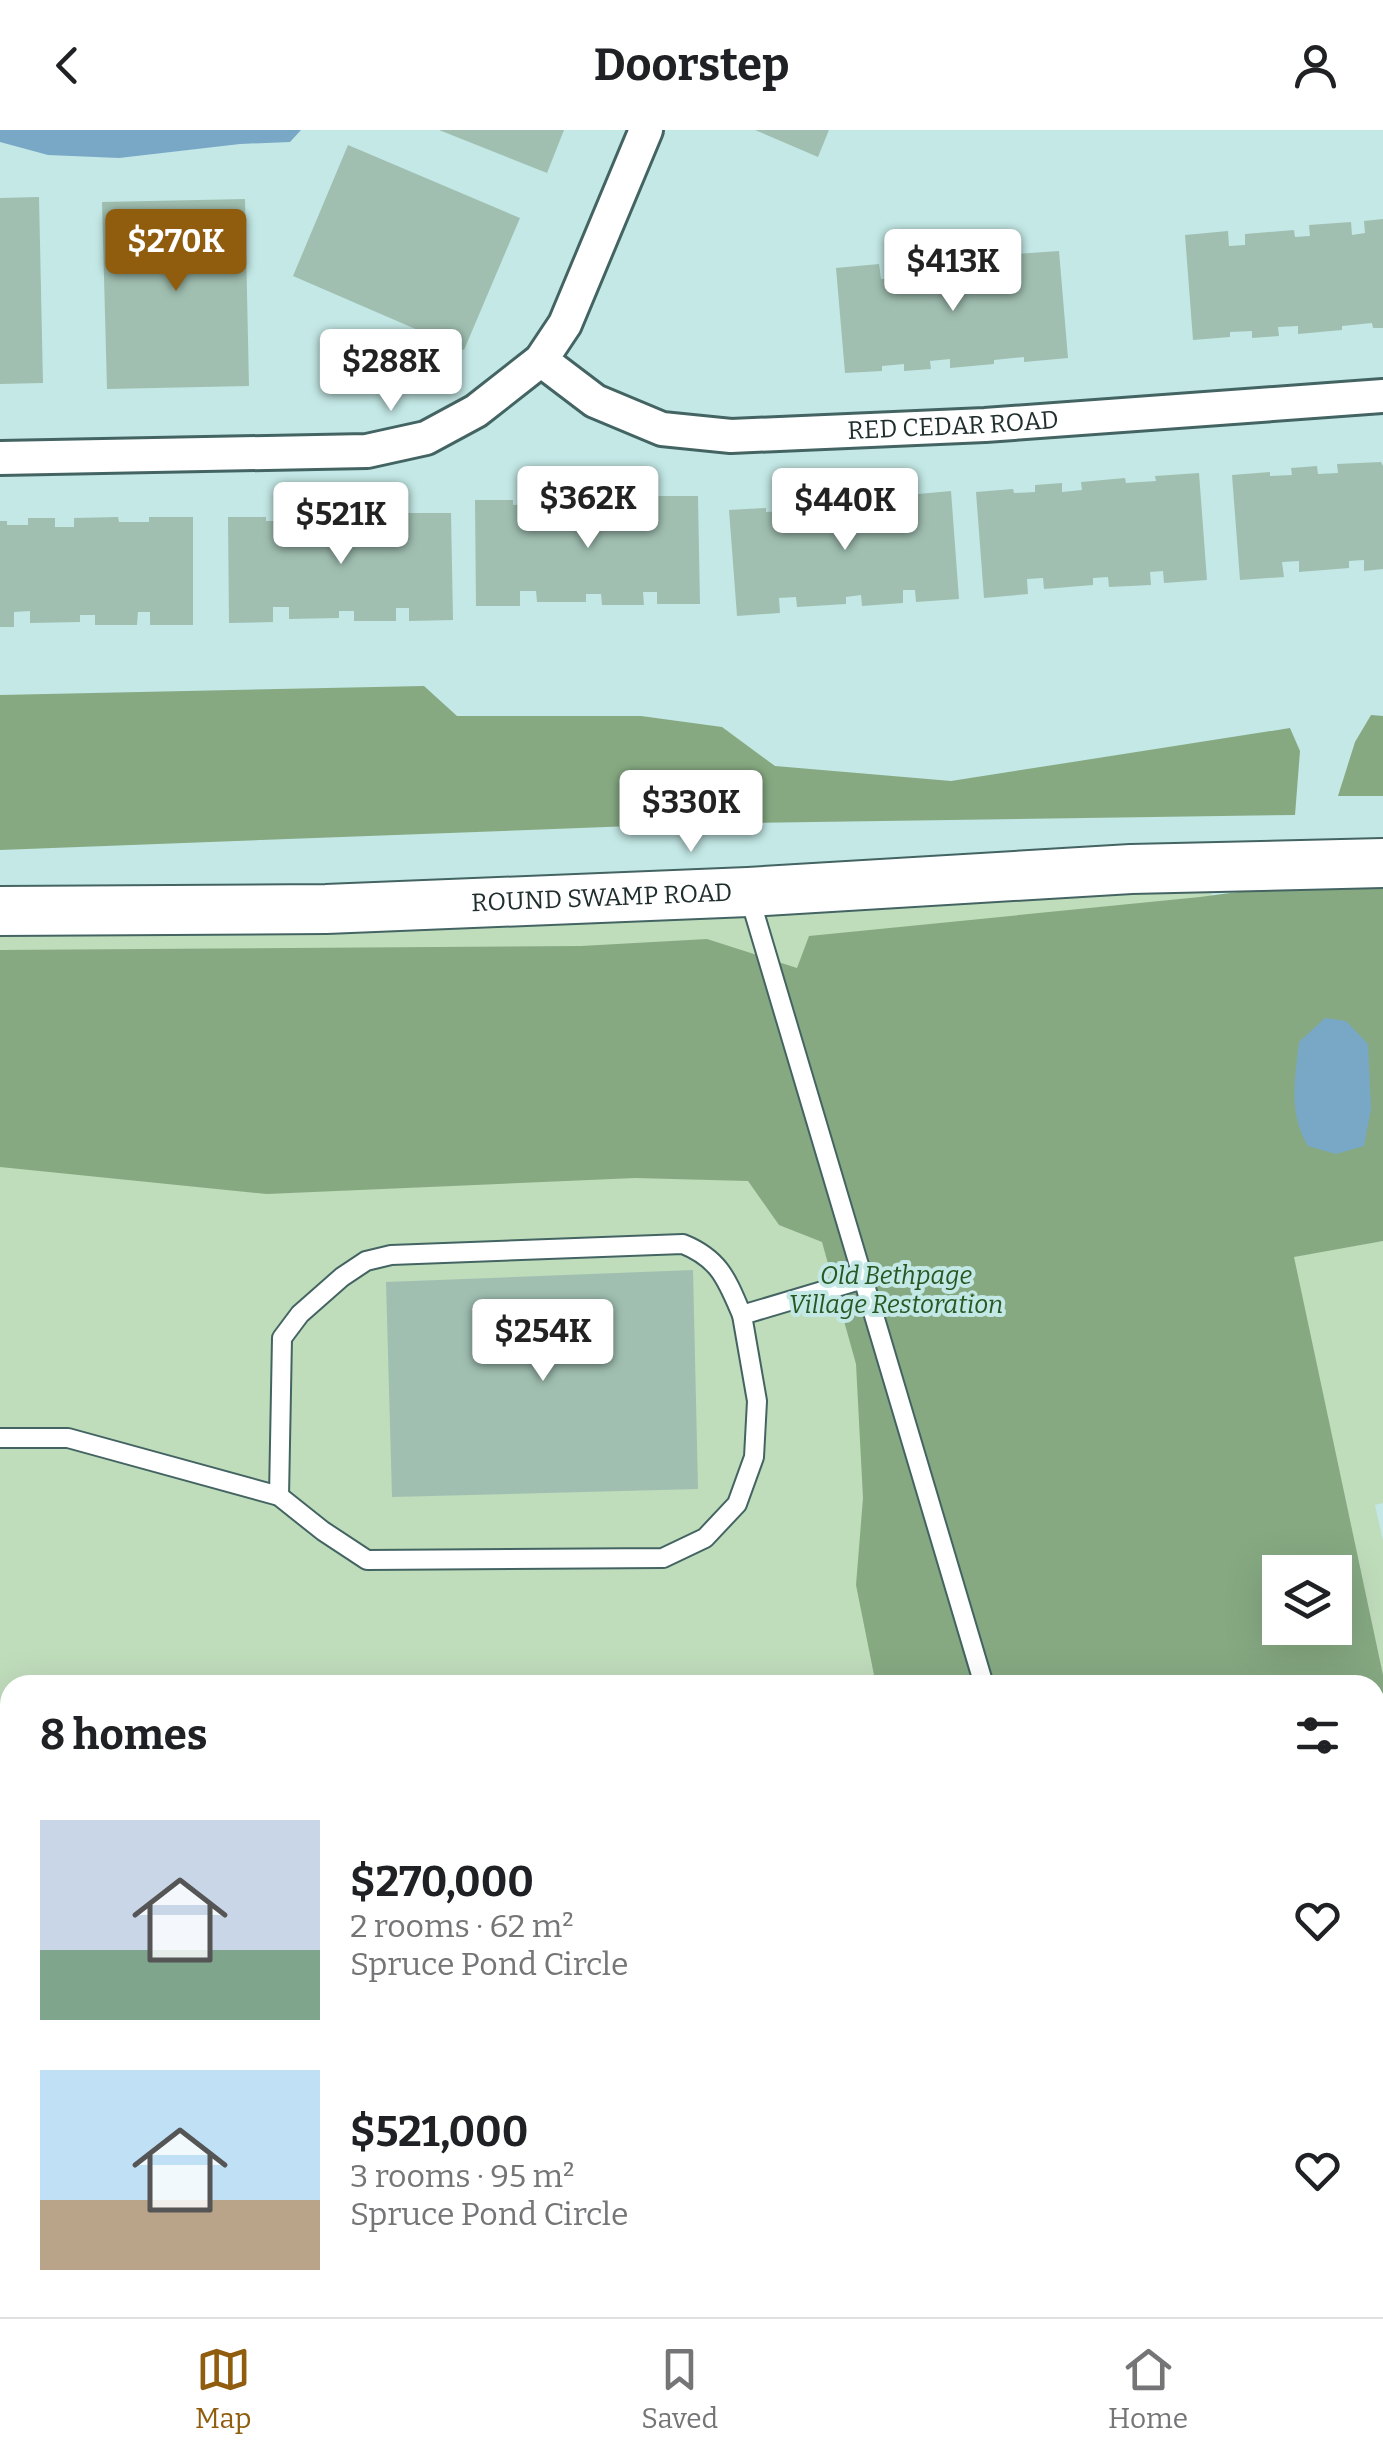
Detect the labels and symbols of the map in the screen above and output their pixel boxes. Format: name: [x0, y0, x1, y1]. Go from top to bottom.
pin: $270K: [106, 209, 246, 294]
pin: $413K: [883, 229, 1023, 314]
pin: $288K: [321, 329, 461, 414]
street label: RED CEDAR ROAD: [847, 405, 1060, 446]
pin: $362K: [518, 466, 658, 551]
pin: $440K: [775, 468, 915, 553]
pin: $521K: [271, 482, 411, 567]
pin: $330K: [621, 770, 761, 855]
street label: ROUND SWAMP ROAD: [471, 878, 733, 918]
park label: Old Bethpage Village Restoration: [789, 1261, 1003, 1320]
pin: $254K: [473, 1299, 613, 1384]

